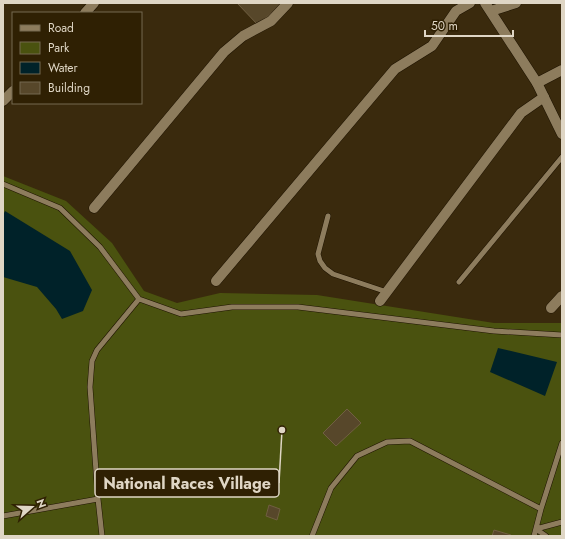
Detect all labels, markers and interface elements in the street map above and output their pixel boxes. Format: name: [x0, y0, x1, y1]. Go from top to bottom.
legend: [12, 12, 142, 104]
scale bar: [425, 12, 513, 38]
text: 50 m: [431, 17, 458, 35]
text: Road: [48, 19, 74, 37]
text: Park: [48, 39, 70, 57]
text: Water: [48, 59, 79, 77]
text: Building: [48, 79, 90, 97]
callout: National Races Village: [95, 469, 279, 497]
text: National Races Village: [103, 472, 271, 495]
north arrow: [12, 487, 52, 527]
text: N: [32, 497, 50, 510]

